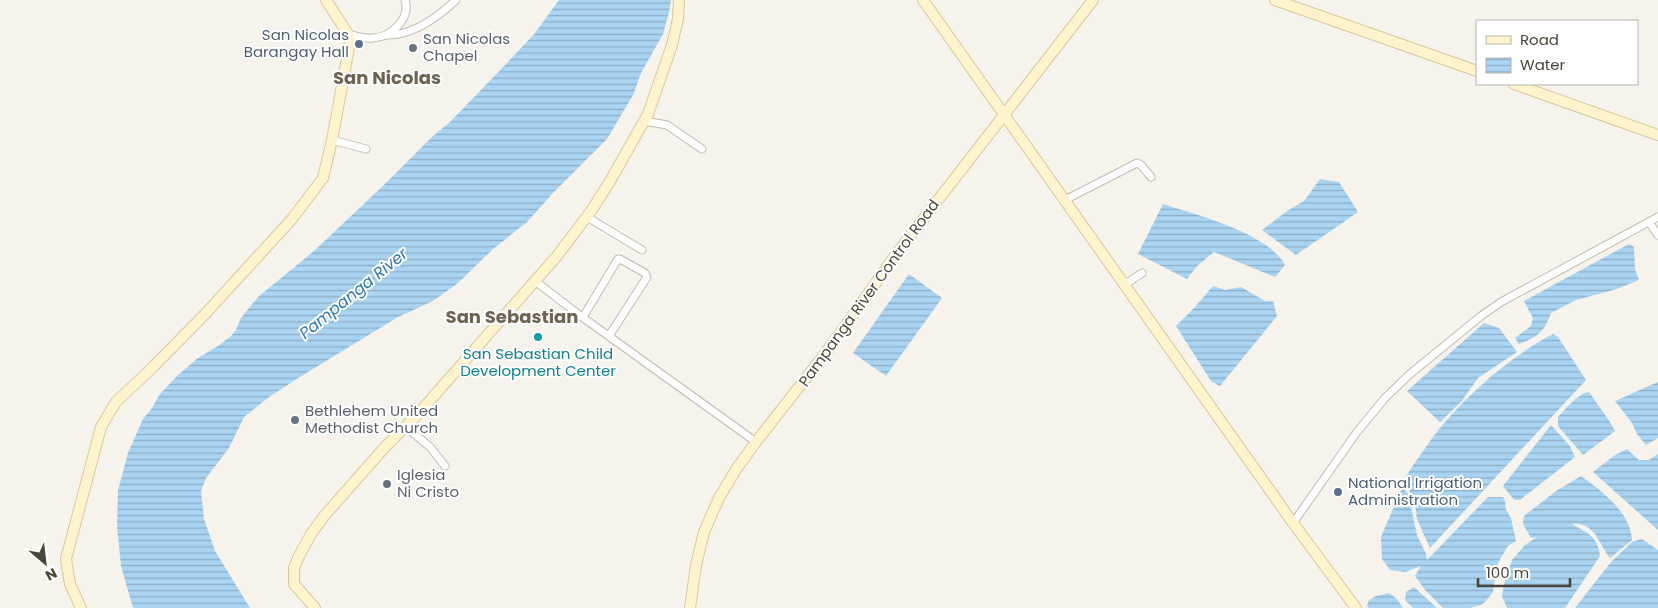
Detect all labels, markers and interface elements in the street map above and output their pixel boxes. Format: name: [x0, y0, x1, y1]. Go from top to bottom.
legend: [1476, 20, 1638, 85]
place label: San Nicolas Barangay Hall: [244, 24, 349, 62]
place label: San Nicolas Chapel: [423, 28, 510, 66]
text: Road: [1520, 29, 1559, 50]
marker: San Nicolas Barangay Hall: [353, 38, 365, 50]
marker: San Nicolas Chapel: [407, 42, 419, 54]
text: Water: [1520, 54, 1566, 75]
district label: San Nicolas: [333, 65, 441, 90]
street label: Pampanga River Control Road: [793, 195, 944, 391]
water label: Pampanga River: [294, 242, 413, 344]
district label: San Sebastian: [446, 304, 578, 329]
marker: San Sebastian Child Development Center: [532, 331, 544, 343]
place label: San Sebastian Child Development Center: [460, 343, 616, 381]
place label: Bethlehem United Methodist Church: [305, 400, 438, 438]
marker: Bethlehem United Methodist Church: [289, 414, 301, 426]
place label: Iglesia Ni Cristo: [397, 464, 459, 502]
place label: National Irrigation Administration: [1348, 472, 1482, 510]
marker: Iglesia Ni Cristo: [381, 478, 393, 490]
marker: National Irrigation Administration: [1332, 486, 1344, 498]
north arrow: [20, 538, 70, 588]
scale bar: [1478, 556, 1570, 588]
text: 100 m: [1486, 562, 1529, 583]
text: N: [42, 563, 60, 586]

